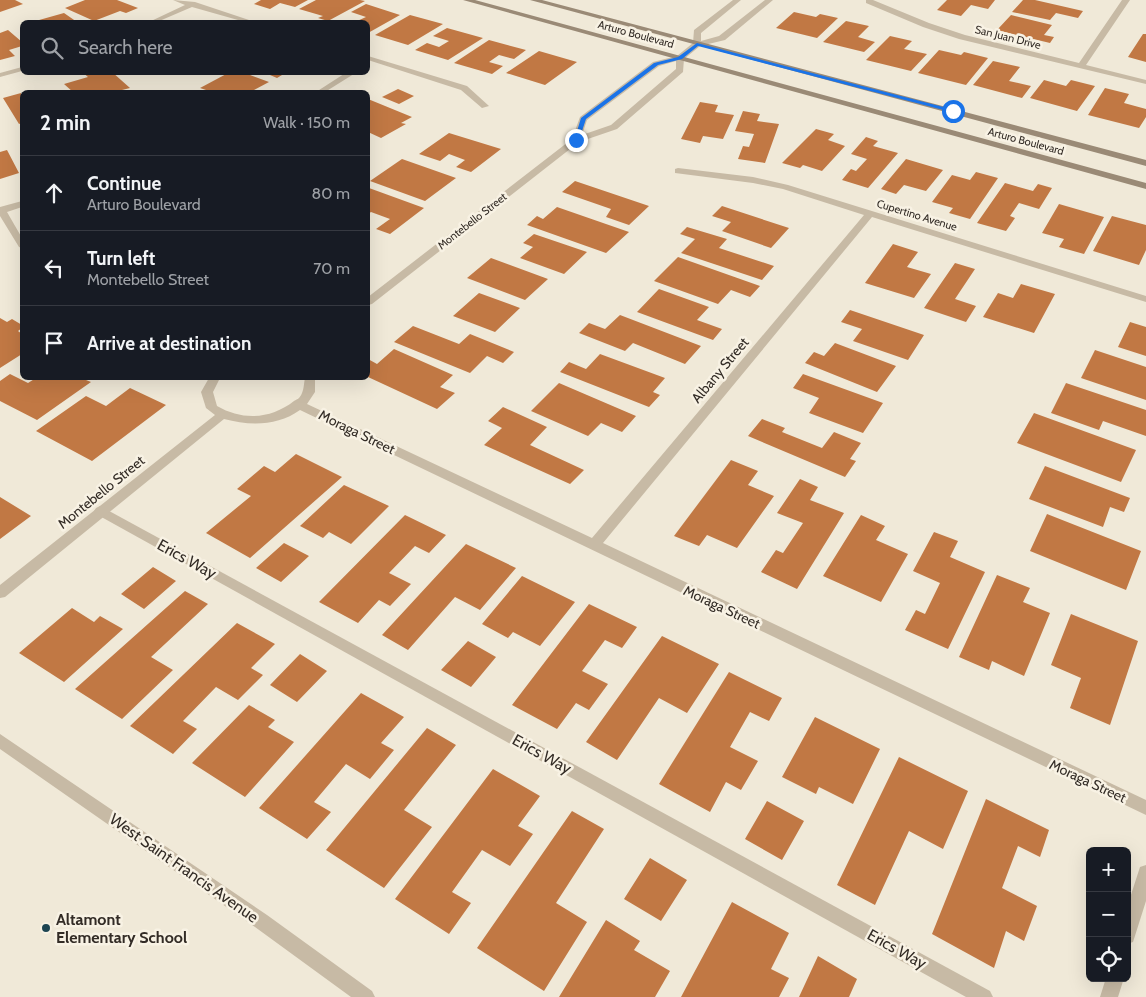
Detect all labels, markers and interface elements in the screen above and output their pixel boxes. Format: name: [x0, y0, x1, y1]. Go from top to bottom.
street label: Arturo Boulevard: [596, 17, 676, 51]
search box: [20, 20, 370, 75]
street label: San Juan Drive: [974, 22, 1043, 52]
icon: search: [38, 34, 66, 62]
text: Search here: [78, 36, 172, 59]
route start: [942, 100, 965, 123]
text: 2 min: [40, 110, 91, 135]
text: Walk · 150 m: [263, 113, 350, 132]
street label: Arturo Boulevard: [986, 124, 1066, 158]
route end: [565, 129, 588, 152]
text: Continue: [87, 172, 161, 195]
icon: ahead: [40, 179, 68, 207]
text: 80 m: [312, 184, 350, 203]
street label: Montebello Street: [435, 189, 510, 252]
text: Arturo Boulevard: [87, 195, 201, 214]
street label: Cupertino Avenue: [875, 196, 959, 234]
text: Turn left: [87, 247, 155, 270]
icon: left: [40, 254, 68, 282]
text: 70 m: [313, 259, 350, 278]
text: Montebello Street: [87, 270, 209, 289]
icon: arrive: [40, 329, 68, 357]
text: Arrive at destination: [87, 332, 251, 355]
street label: Albany Street: [687, 333, 753, 406]
street label: Moraga Street: [316, 406, 398, 458]
street label: Montebello Street: [54, 451, 148, 533]
street label: Erics Way: [154, 535, 220, 583]
street label: Moraga Street: [681, 581, 764, 633]
street label: Erics Way: [509, 730, 575, 778]
street label: Moraga Street: [1047, 755, 1130, 807]
street label: West Saint Francis Avenue: [106, 809, 262, 927]
map controls: [1086, 847, 1131, 982]
button: +: [1086, 847, 1131, 892]
button: −: [1086, 892, 1131, 937]
place label: Altamont Elementary School: [56, 910, 187, 947]
marker: Altamont Elementary School: [40, 922, 52, 934]
street label: Erics Way: [864, 925, 930, 973]
button: locate: [1086, 937, 1131, 982]

